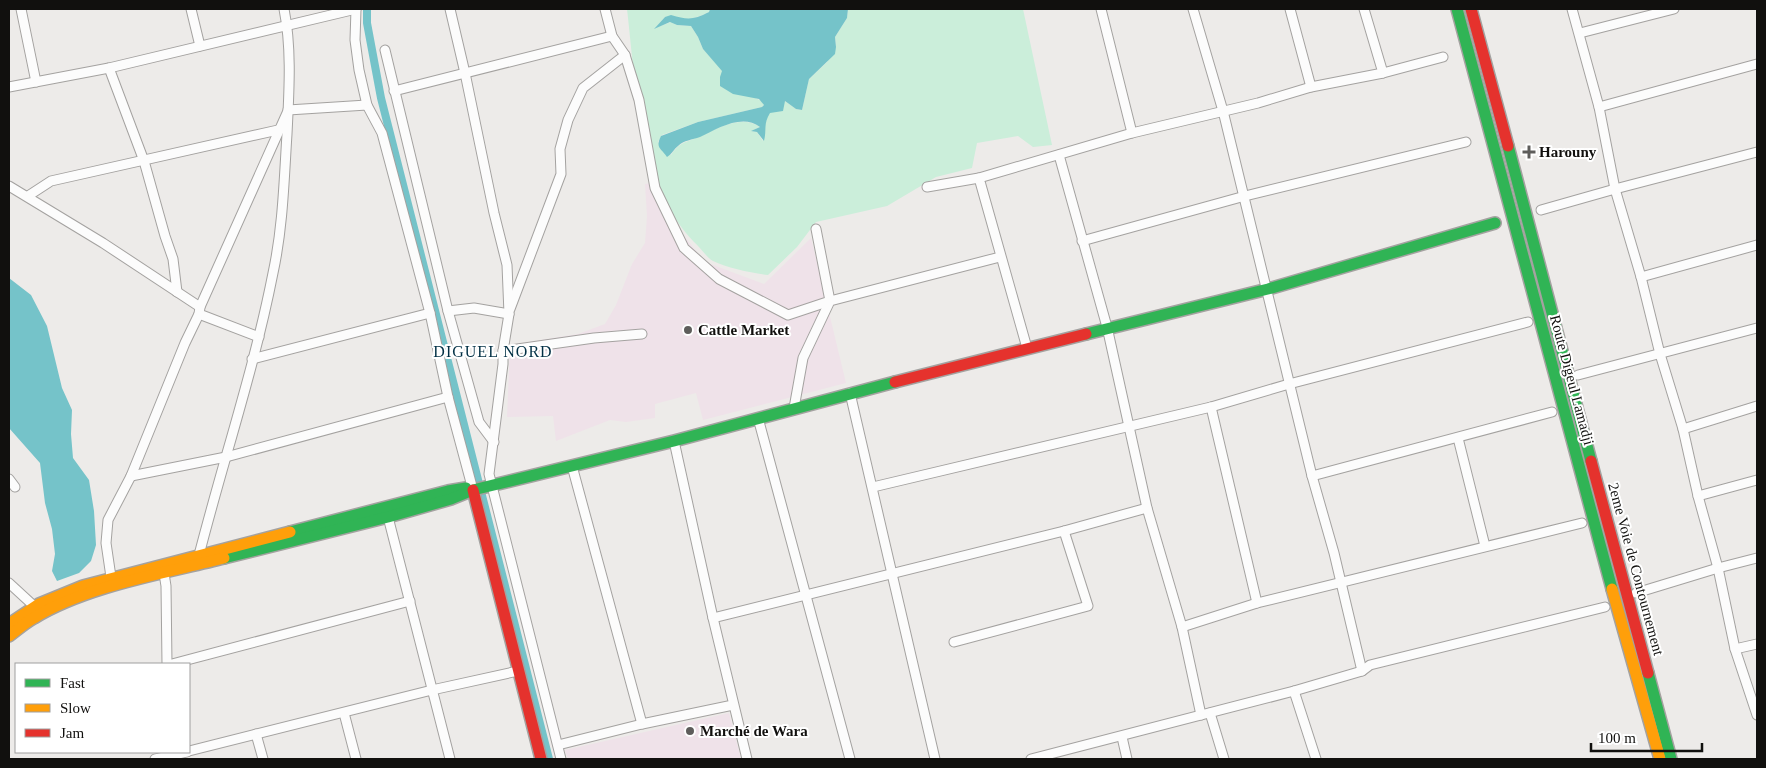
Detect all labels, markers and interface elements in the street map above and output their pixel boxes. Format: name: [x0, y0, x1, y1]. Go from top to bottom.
place label: Harouny: [1539, 144, 1597, 160]
marker: Harouny: [1523, 146, 1535, 158]
street label: Route Digeul Lamadji: [1547, 313, 1597, 447]
place label: Cattle Market: [698, 322, 789, 338]
marker: Cattle Market: [682, 324, 694, 336]
district label: DIGUEL NORD: [433, 343, 553, 360]
street label: 2eme Voie de Contournement: [1605, 481, 1667, 658]
legend: [15, 663, 190, 753]
text: Fast: [60, 675, 86, 691]
text: Slow: [60, 700, 91, 716]
scale bar: [1591, 720, 1702, 752]
place label: Marché de Wara: [700, 723, 808, 739]
text: Jam: [60, 725, 84, 741]
marker: Marché de Wara: [684, 725, 696, 737]
text: 100 m: [1598, 730, 1636, 746]

